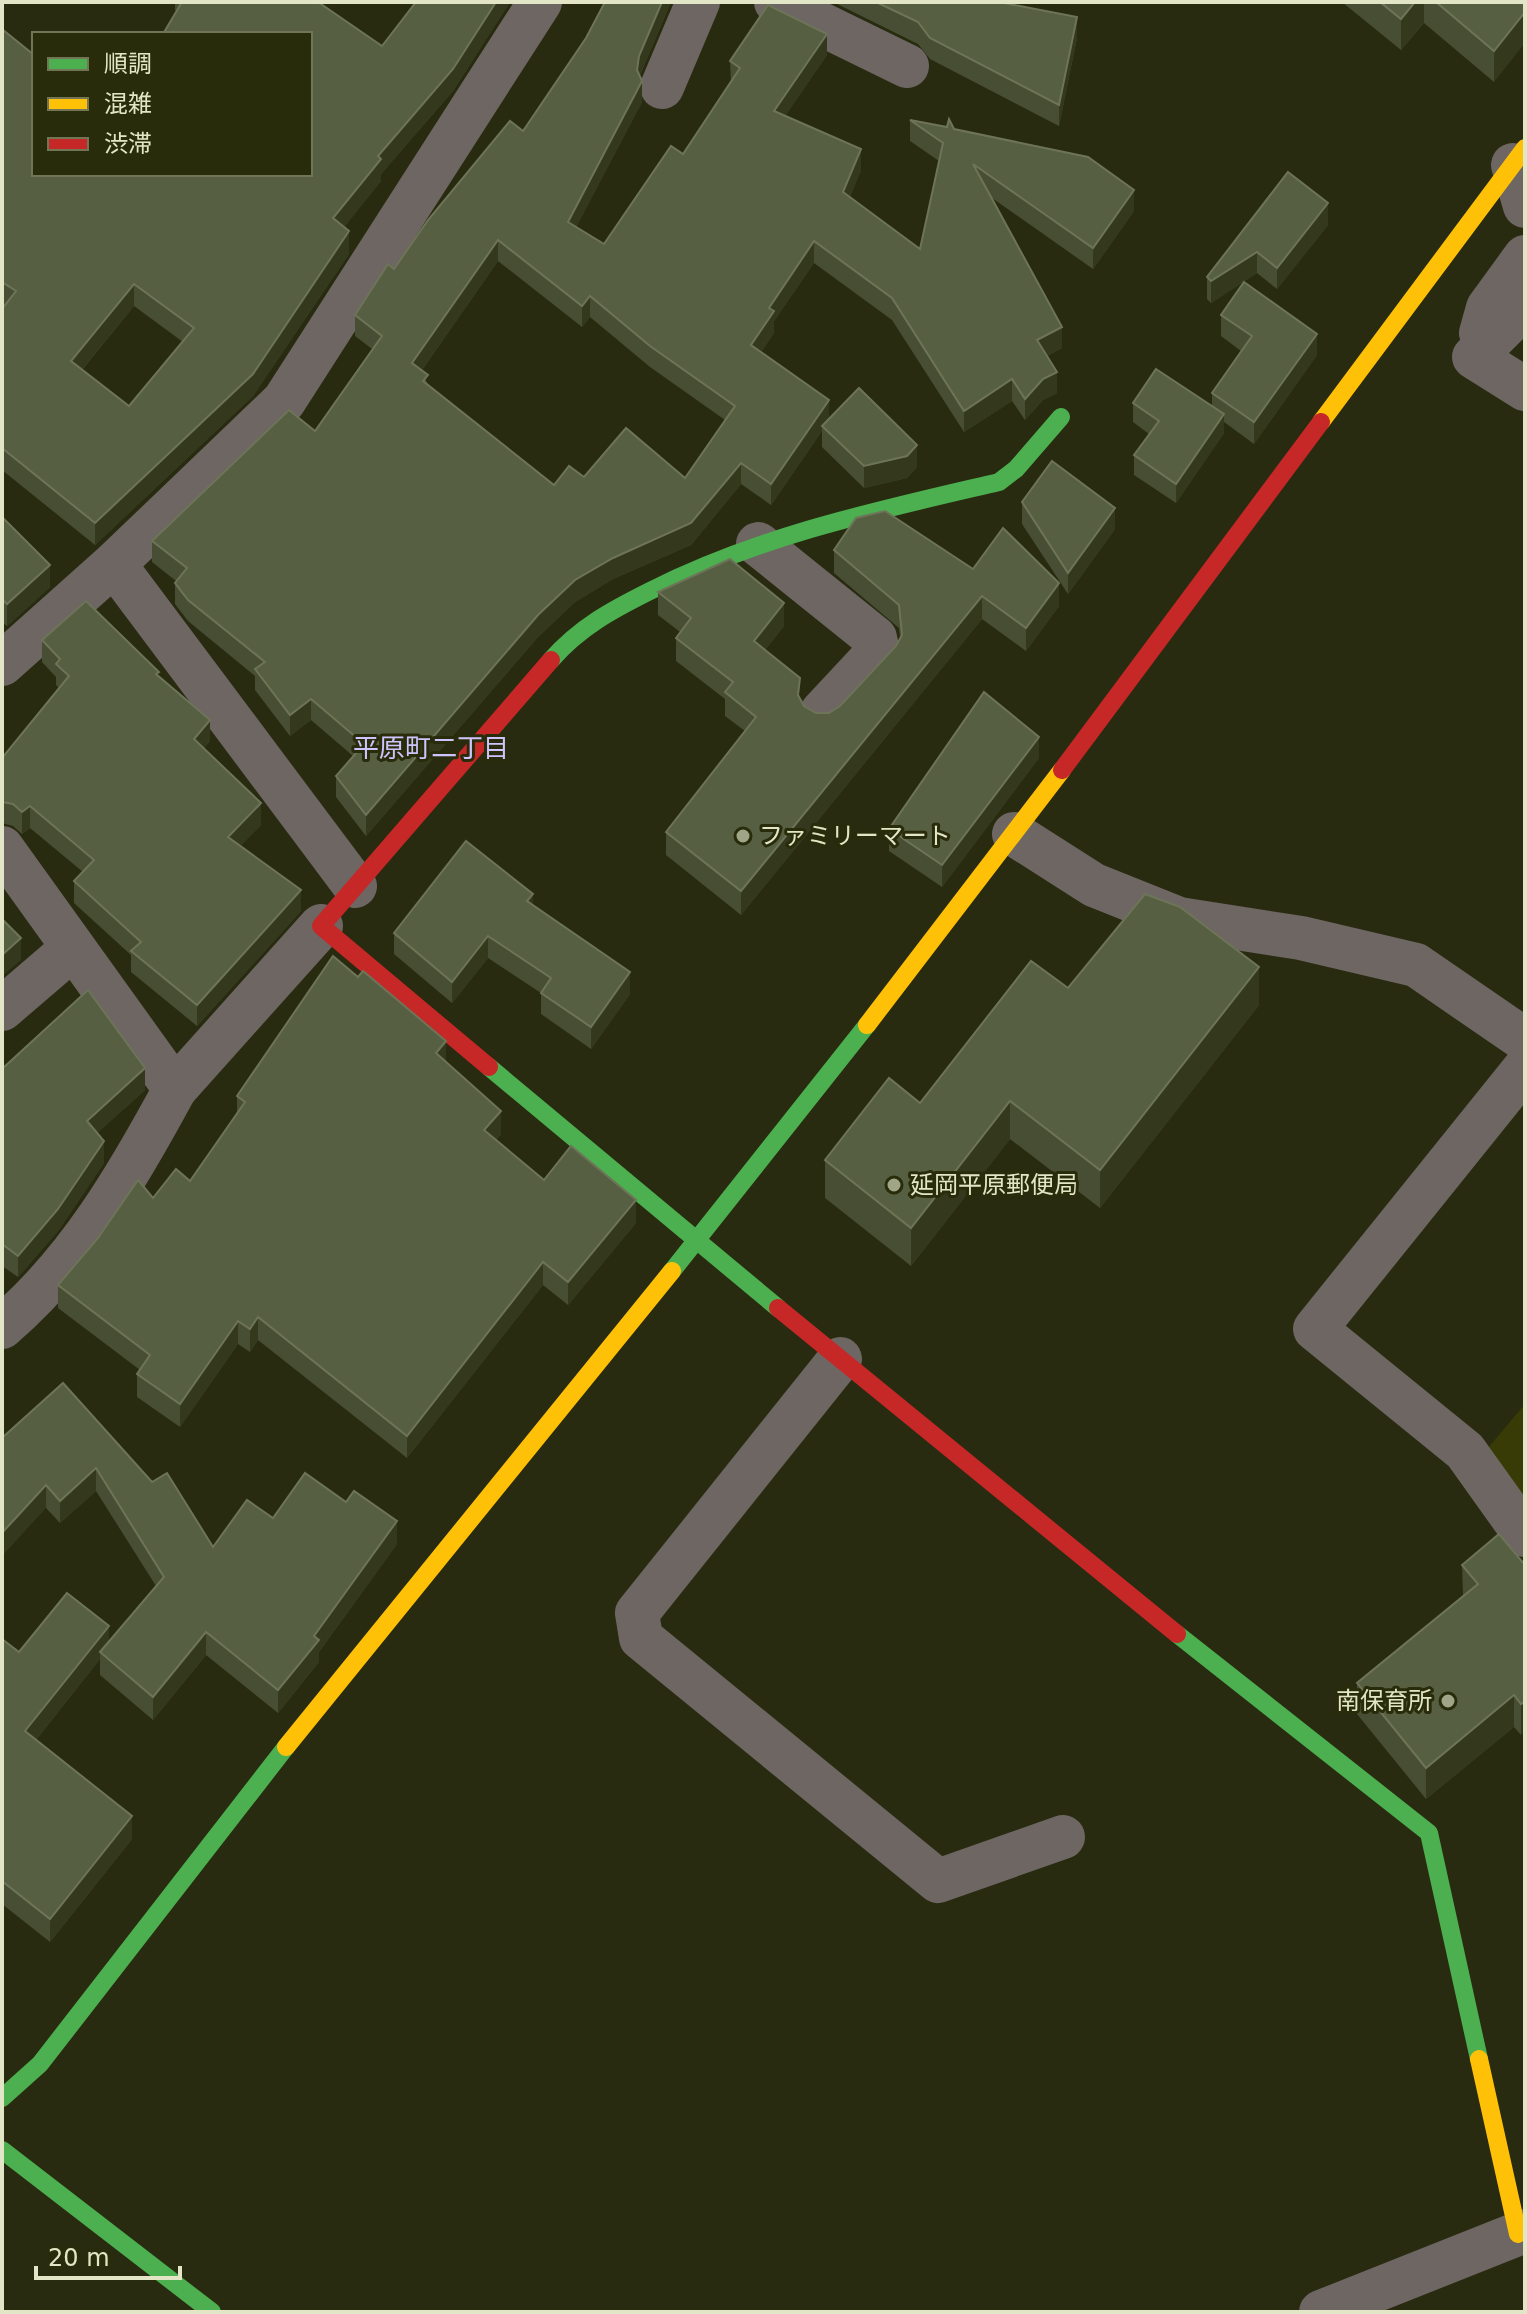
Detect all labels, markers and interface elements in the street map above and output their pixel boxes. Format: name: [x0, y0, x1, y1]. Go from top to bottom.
legend: [32, 32, 312, 176]
text: 順調: [104, 50, 152, 78]
text: 混雑: [104, 90, 152, 118]
text: 渋滞: [104, 130, 152, 158]
district label: 平原町二丁目: [353, 733, 509, 763]
place label: ファミリーマート: [759, 822, 951, 850]
marker: ファミリーマート: [734, 827, 752, 845]
place label: 延岡平原郵便局: [910, 1171, 1078, 1199]
marker: 延岡平原郵便局: [885, 1176, 903, 1194]
place label: 南保育所: [1336, 1687, 1432, 1715]
marker: 南保育所: [1439, 1692, 1457, 1710]
scale bar: [36, 2230, 180, 2280]
text: 20 m: [48, 2244, 110, 2272]

